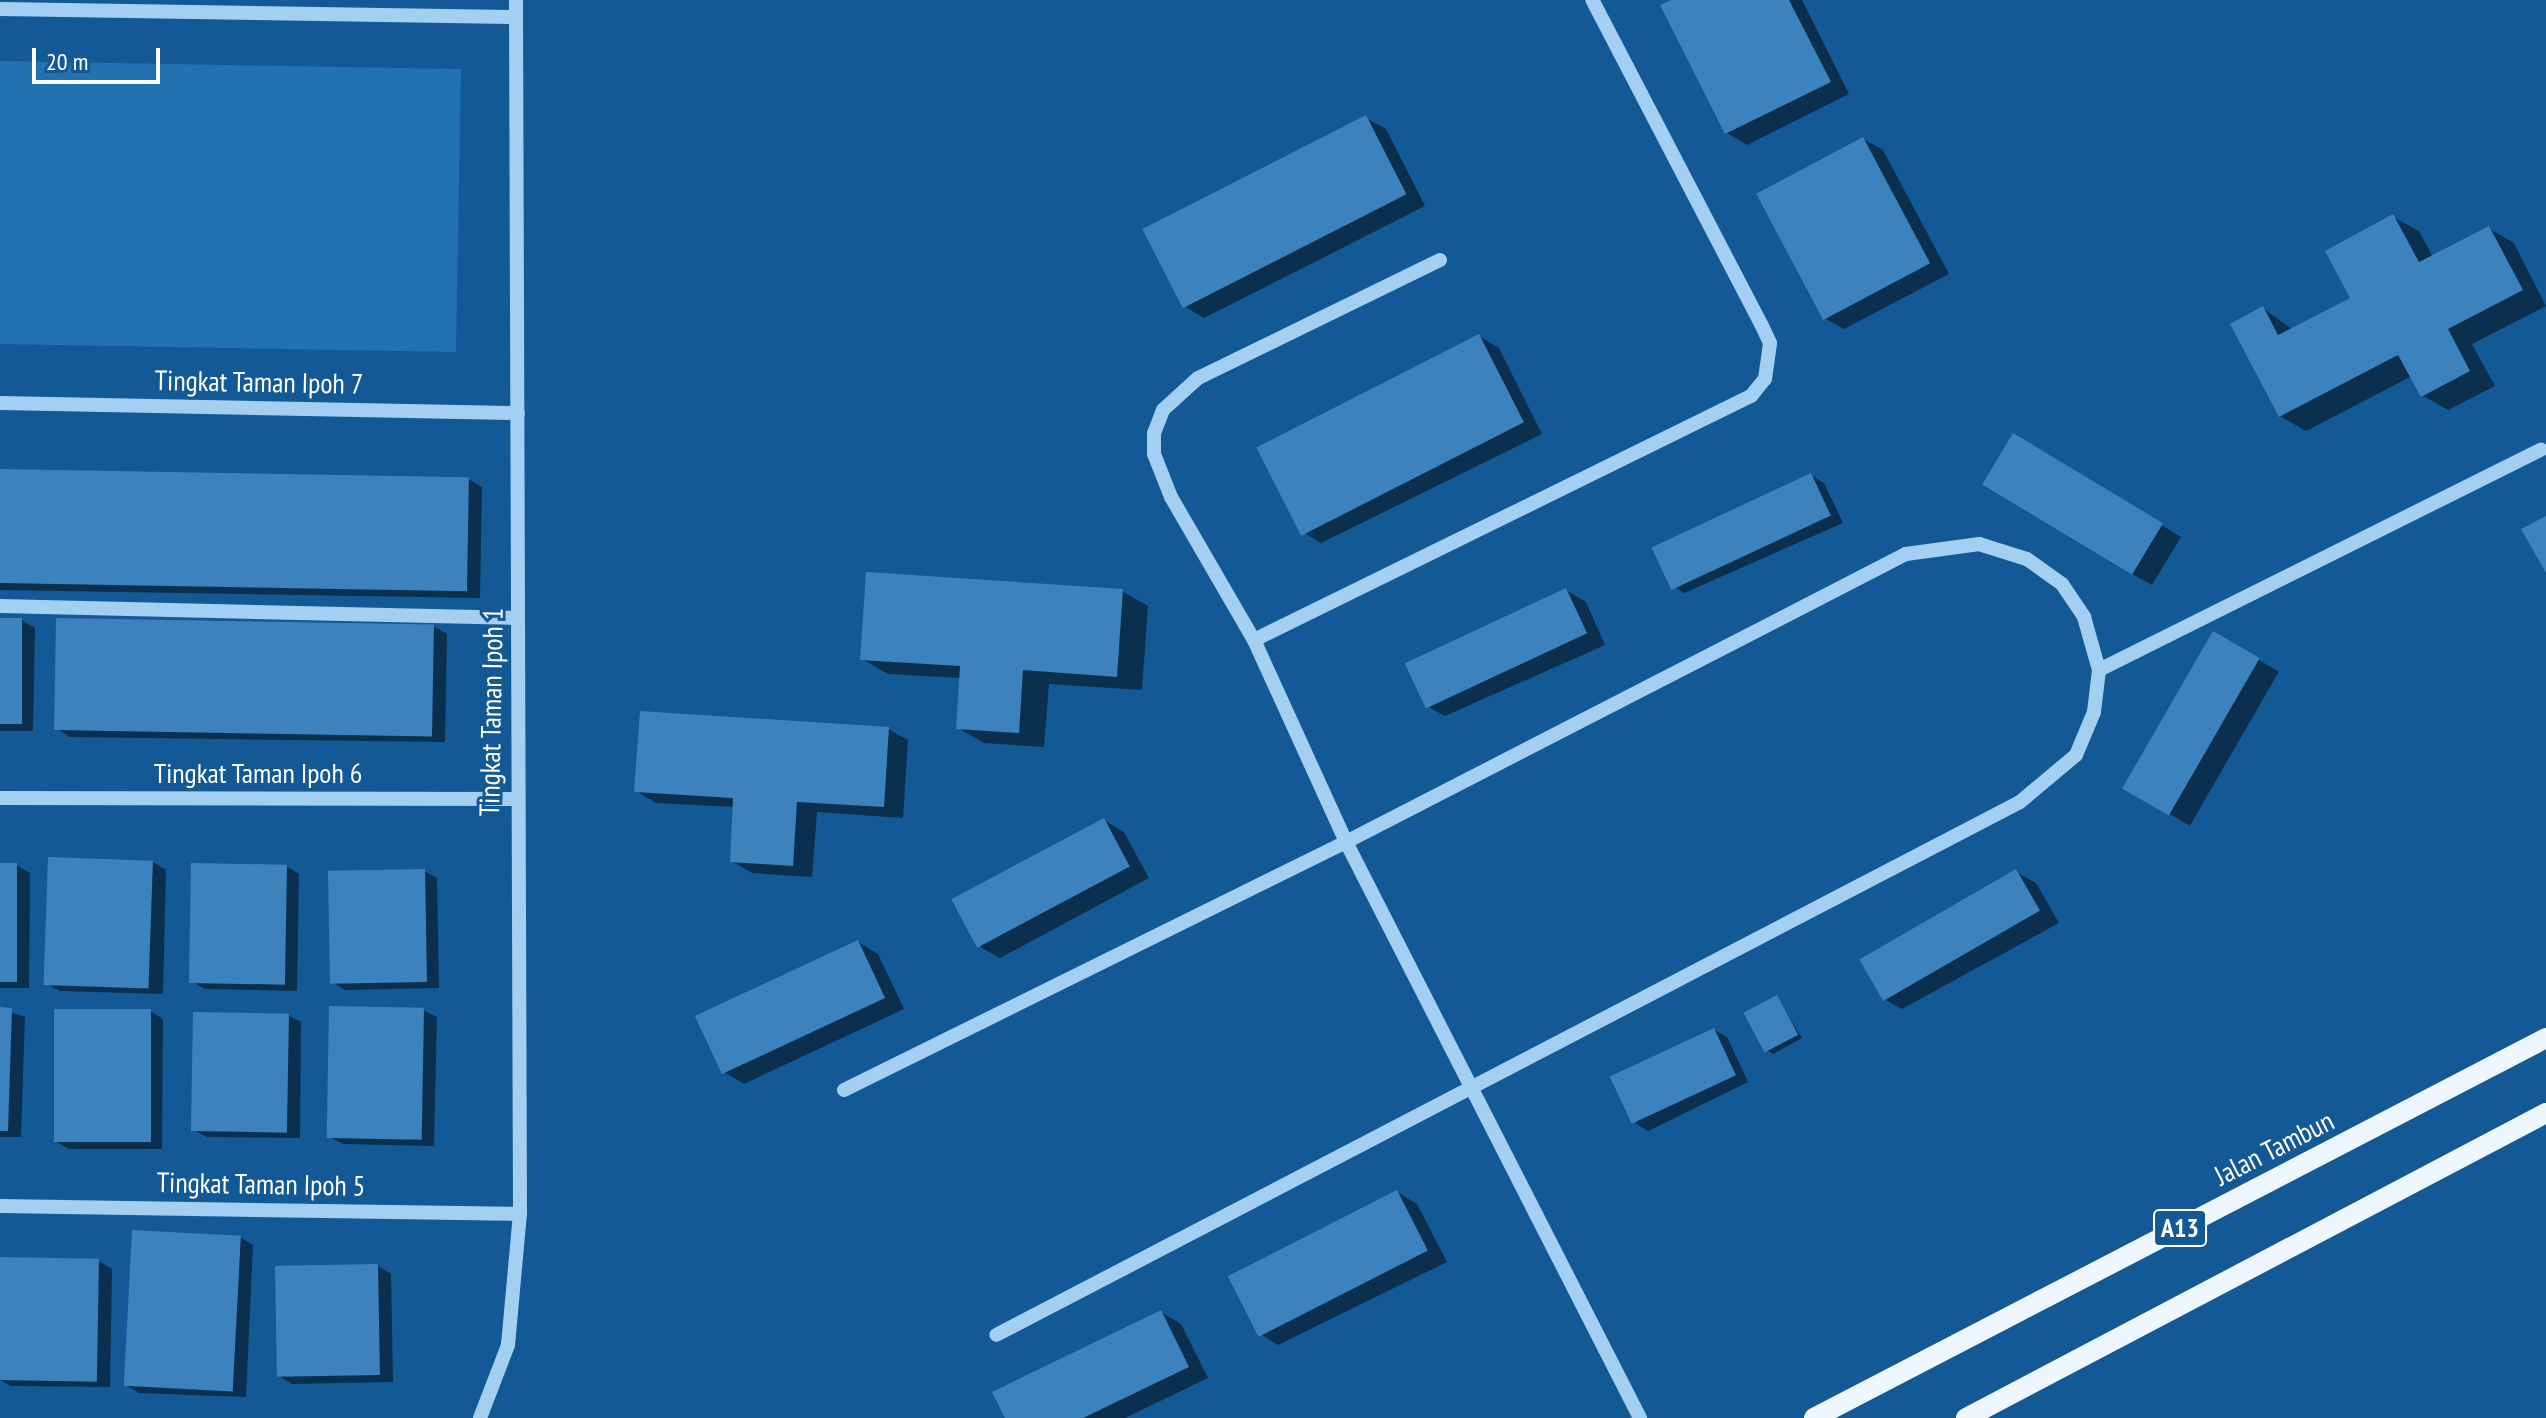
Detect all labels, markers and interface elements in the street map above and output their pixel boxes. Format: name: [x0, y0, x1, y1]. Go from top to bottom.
scale bar: [36, 32, 164, 82]
text: 20 m: [46, 46, 88, 77]
street label: Tingkat Taman Ipoh 7: [154, 363, 364, 401]
street label: Tingkat Taman Ipoh 1: [472, 607, 510, 817]
street label: Tingkat Taman Ipoh 6: [153, 756, 363, 790]
street label: Jalan Tambun: [2208, 1104, 2340, 1192]
street label: Tingkat Taman Ipoh 5: [156, 1165, 366, 1203]
road number: A13: [2152, 1206, 2208, 1250]

